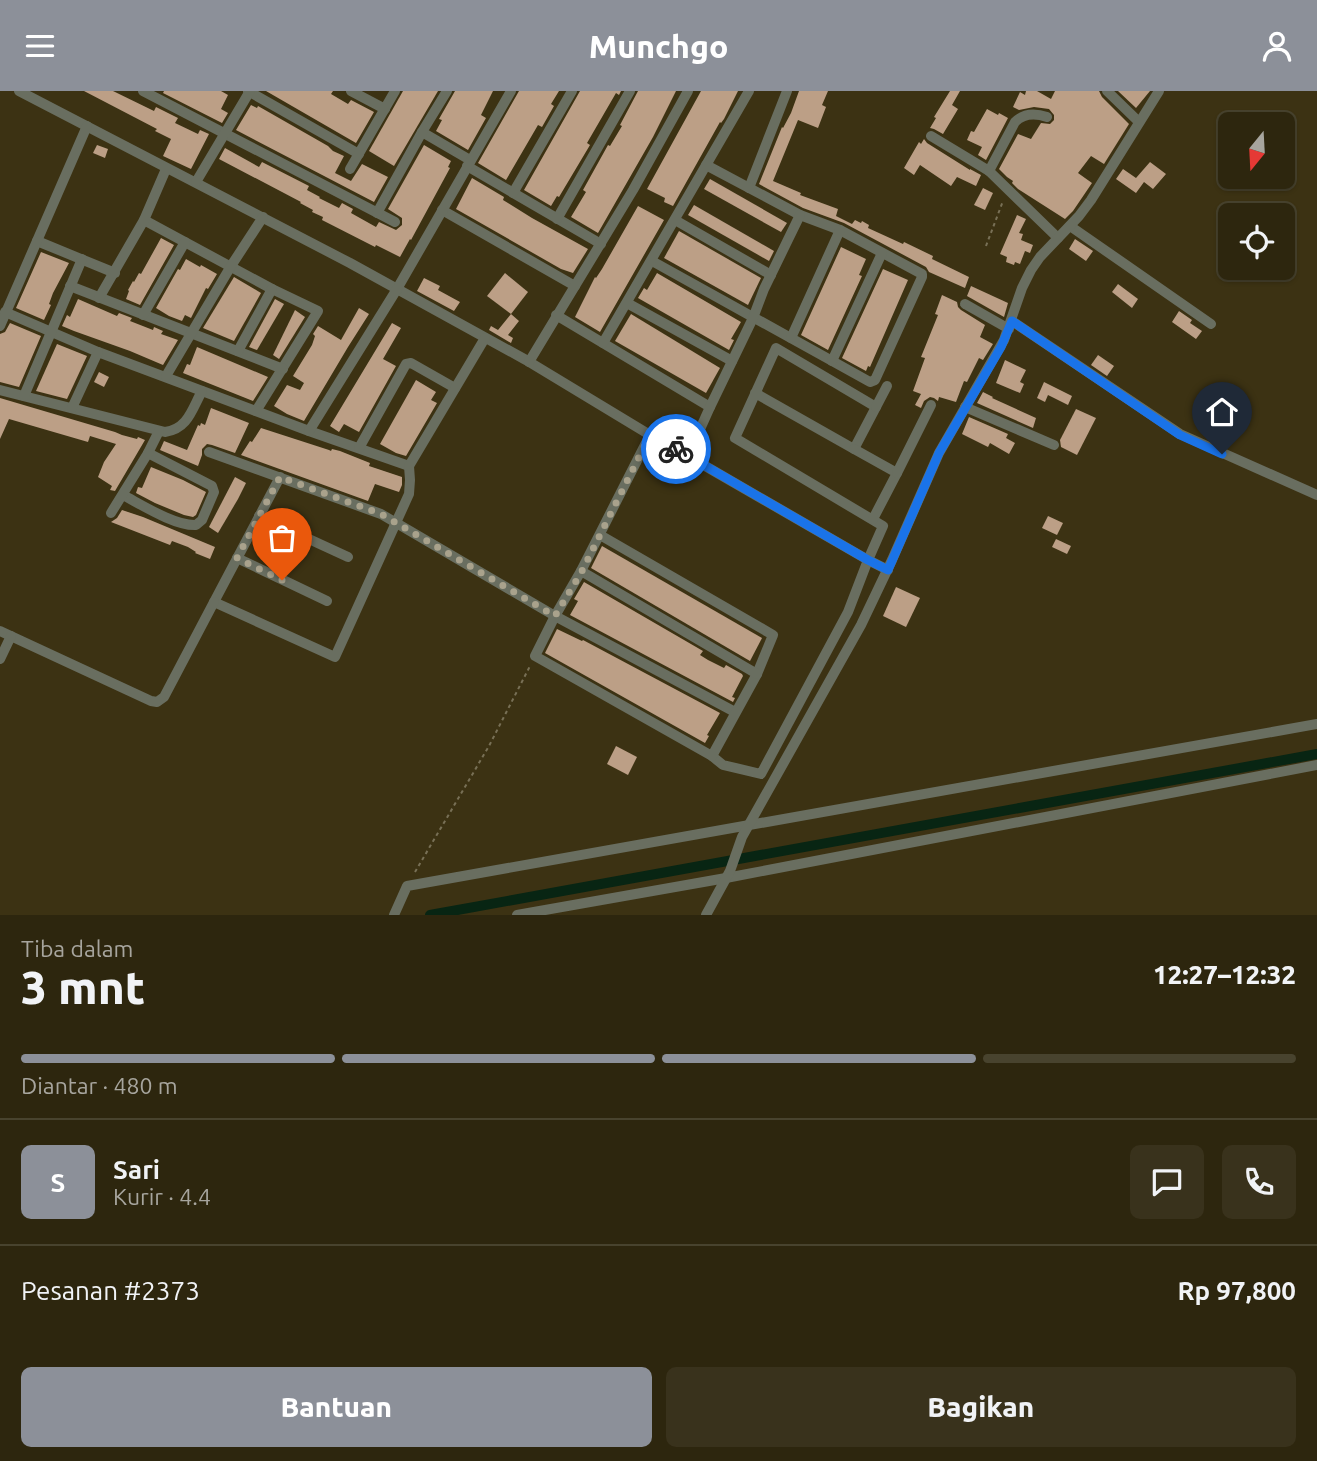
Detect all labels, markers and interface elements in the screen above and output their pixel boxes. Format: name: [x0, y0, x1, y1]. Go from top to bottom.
icon: menu: [21, 27, 59, 65]
icon: person: [1258, 27, 1296, 65]
text: Munchgo: [589, 28, 728, 64]
north arrow: [1218, 112, 1295, 189]
map controls: [1218, 112, 1295, 280]
button: locate: [1218, 203, 1295, 280]
pin: [1192, 382, 1252, 454]
icon: home: [1203, 393, 1241, 431]
courier: [641, 414, 711, 484]
icon: bike: [657, 430, 695, 468]
pin: [252, 508, 312, 580]
icon: bag: [263, 519, 301, 557]
text: Tiba dalam: [21, 936, 133, 961]
text: 12:27–12:32: [1153, 960, 1296, 989]
text: 3 mnt: [21, 961, 145, 1013]
text: Diantar · 480 m: [21, 1073, 178, 1098]
button: chat: [1130, 1145, 1204, 1219]
button: phone: [1222, 1145, 1296, 1219]
text: Sari: [113, 1155, 160, 1184]
text: S: [51, 1168, 65, 1197]
text: Kurir · 4.4: [113, 1184, 211, 1209]
text: Pesanan #2373: [21, 1276, 200, 1305]
text: Rp 97,800: [1177, 1276, 1296, 1305]
button: Bantuan: [21, 1367, 652, 1447]
button: Bagikan: [666, 1367, 1296, 1447]

